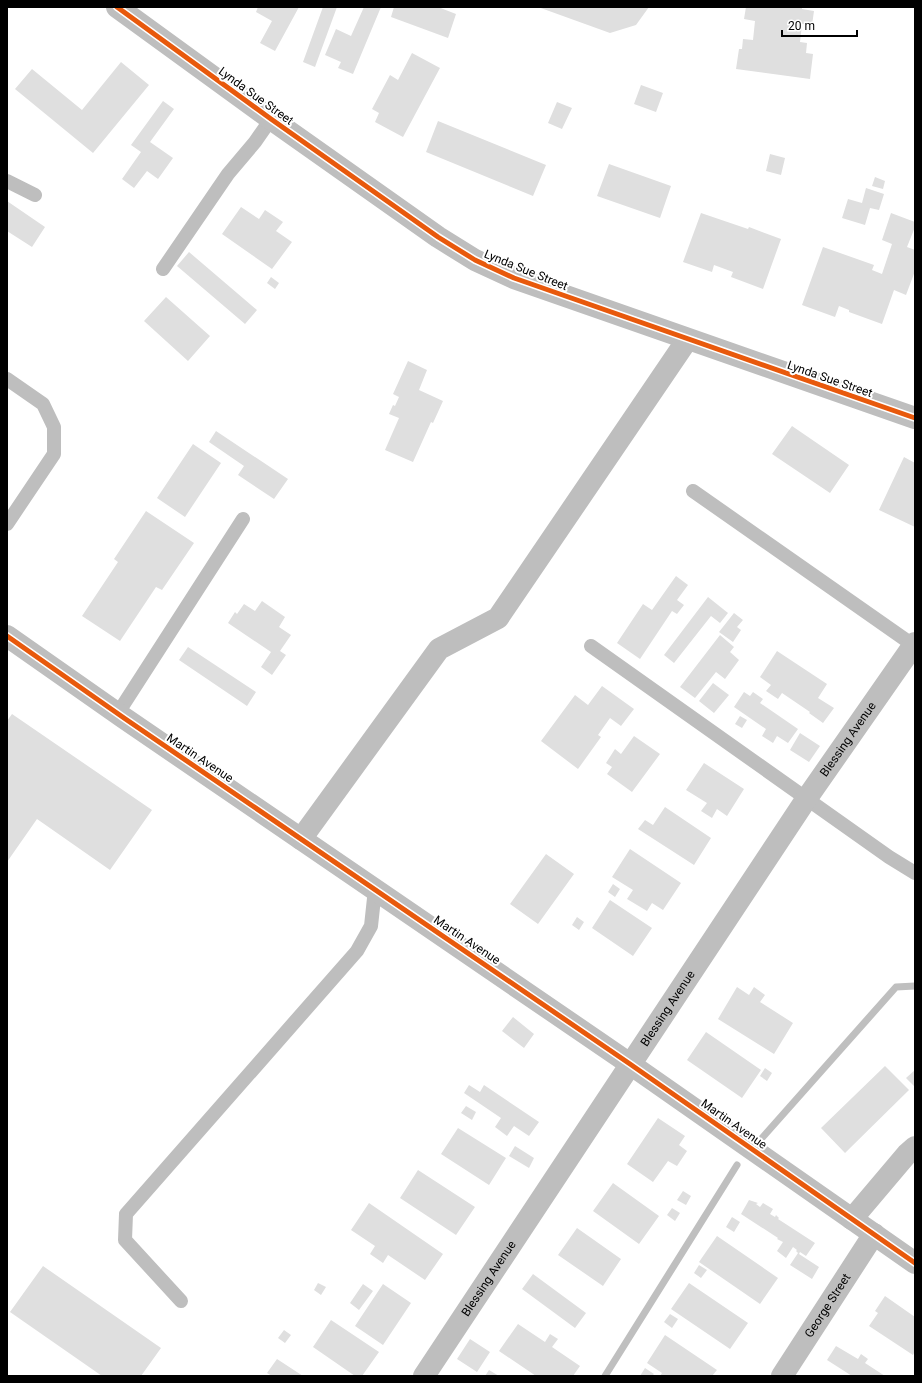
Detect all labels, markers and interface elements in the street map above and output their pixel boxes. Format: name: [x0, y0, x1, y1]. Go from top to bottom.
scale bar: [782, 12, 857, 38]
text: 20 m: [788, 19, 815, 33]
street label: Lynda Sue Street: [216, 64, 296, 128]
street label: Lynda Sue Street: [482, 247, 570, 293]
street label: Lynda Sue Street: [786, 358, 874, 400]
street label: Blessing Avenue: [817, 699, 879, 779]
street label: Martin Avenue: [164, 731, 236, 785]
street label: Martin Avenue: [431, 913, 503, 967]
street label: Blessing Avenue: [638, 968, 698, 1049]
street label: Martin Avenue: [698, 1096, 770, 1152]
street label: Blessing Avenue: [459, 1238, 519, 1319]
street label: George Street: [802, 1271, 853, 1340]

